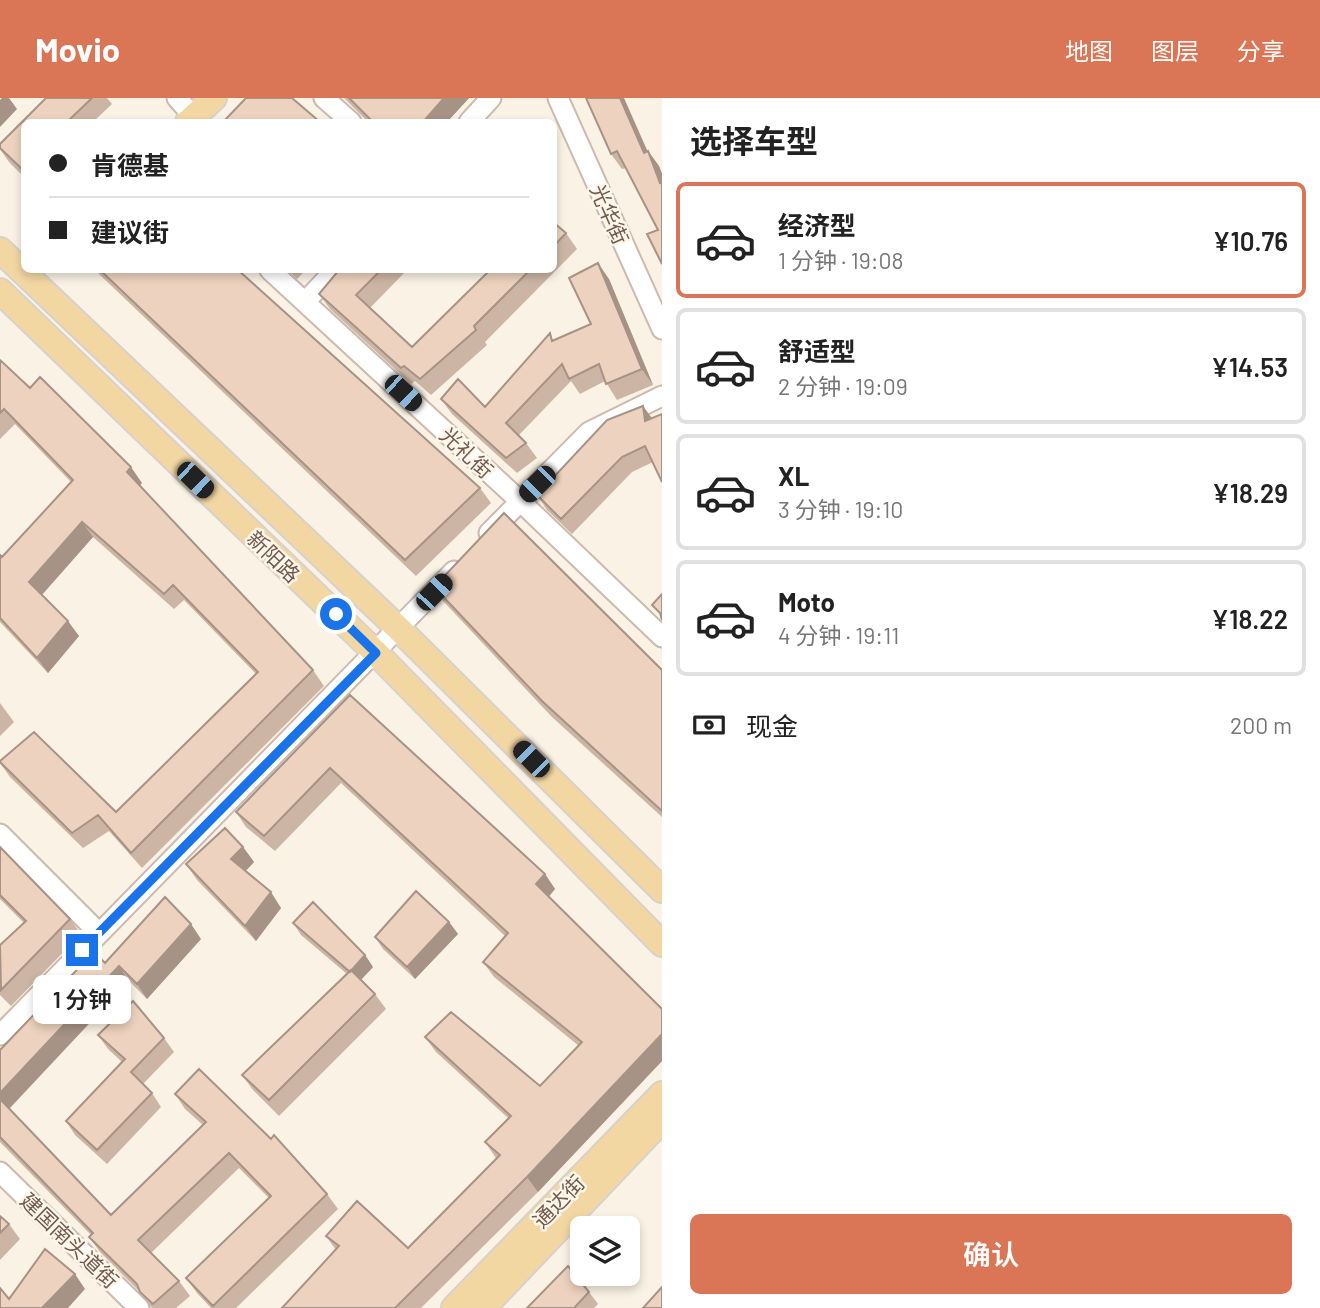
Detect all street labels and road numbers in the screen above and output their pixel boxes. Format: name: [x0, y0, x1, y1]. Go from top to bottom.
street label: 光华街: [586, 180, 634, 248]
street label: 光礼街: [435, 421, 499, 483]
street label: 新阳路: [243, 525, 305, 587]
street label: 通达街: [527, 1170, 589, 1232]
street label: 建国南头道街: [16, 1187, 124, 1293]

